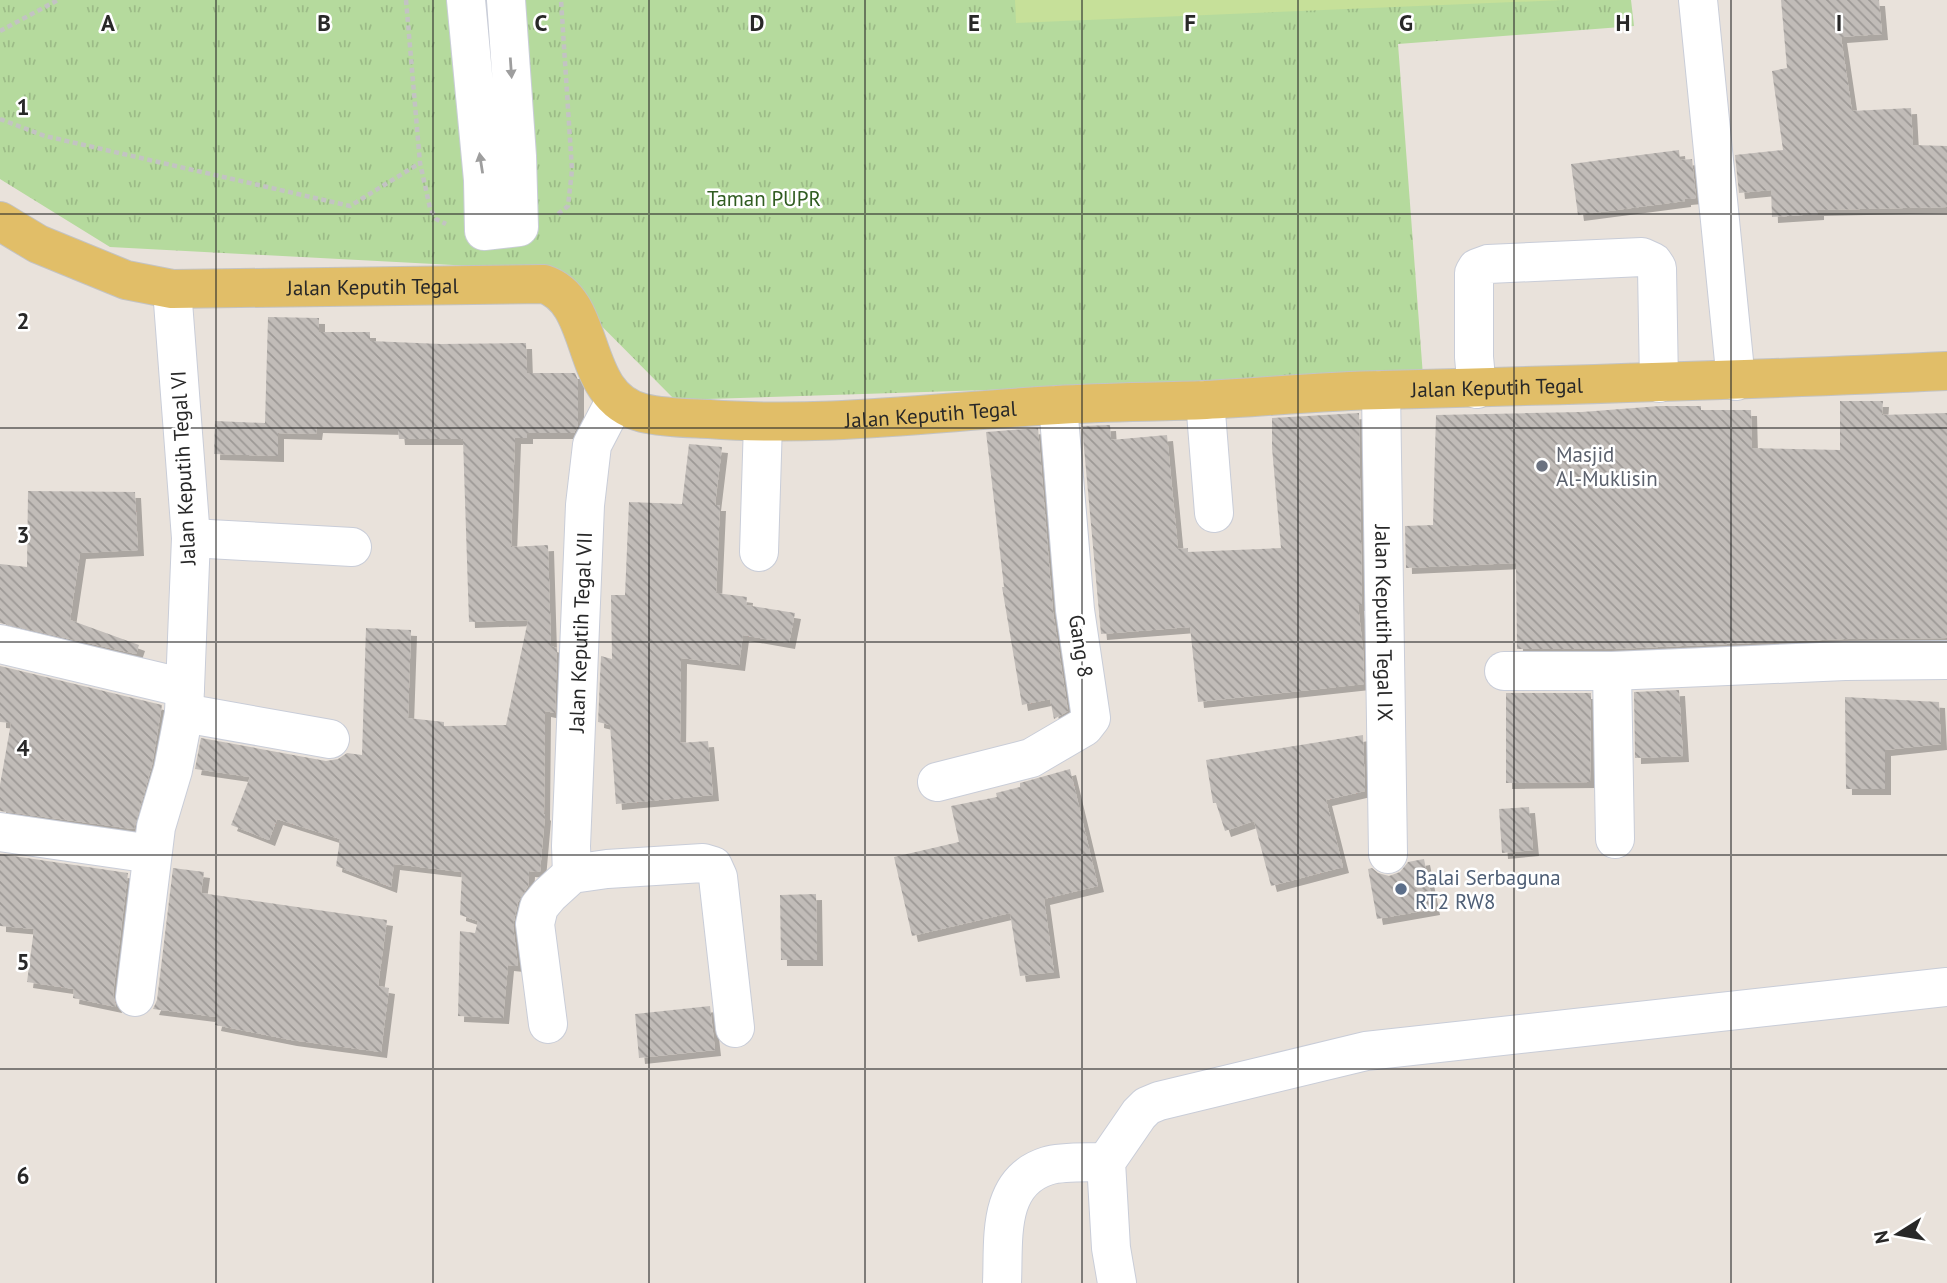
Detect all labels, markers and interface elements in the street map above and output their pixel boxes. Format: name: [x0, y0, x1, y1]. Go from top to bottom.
text: A: [101, 8, 115, 37]
text: B: [317, 8, 331, 37]
text: C: [535, 8, 548, 37]
text: D: [750, 8, 764, 37]
text: E: [968, 8, 980, 37]
text: F: [1184, 8, 1196, 37]
text: G: [1399, 8, 1413, 37]
text: H: [1616, 8, 1630, 37]
text: I: [1836, 8, 1842, 37]
one-way arrow: [506, 57, 517, 79]
text: 1: [16, 92, 30, 121]
one-way arrow: [475, 151, 486, 173]
park label: Taman PUPR: [707, 185, 821, 212]
street label: Jalan Keputih Tegal: [285, 272, 459, 301]
text: 2: [16, 306, 30, 335]
street label: Jalan Keputih Tegal VI: [164, 370, 202, 567]
street label: Jalan Keputih Tegal: [1410, 371, 1583, 403]
street label: Jalan Keputih Tegal: [843, 394, 1017, 433]
place label: Masjid Al-Muklisin: [1556, 441, 1658, 492]
marker: Masjid Al-Muklisin: [1534, 458, 1550, 474]
text: 3: [16, 520, 30, 549]
street label: Jalan Keputih Tegal IX: [1370, 523, 1399, 721]
street label: Jalan Keputih Tegal VII: [562, 531, 597, 734]
street label: Gang 8: [1063, 613, 1099, 679]
text: 4: [16, 733, 30, 762]
place label: Balai Serbaguna RT2 RW8: [1415, 864, 1561, 915]
marker: Balai Serbaguna RT2 RW8: [1393, 881, 1409, 897]
text: 5: [16, 947, 30, 976]
text: 6: [16, 1161, 30, 1190]
north arrow: [1863, 1199, 1933, 1269]
text: N: [1868, 1229, 1894, 1246]

